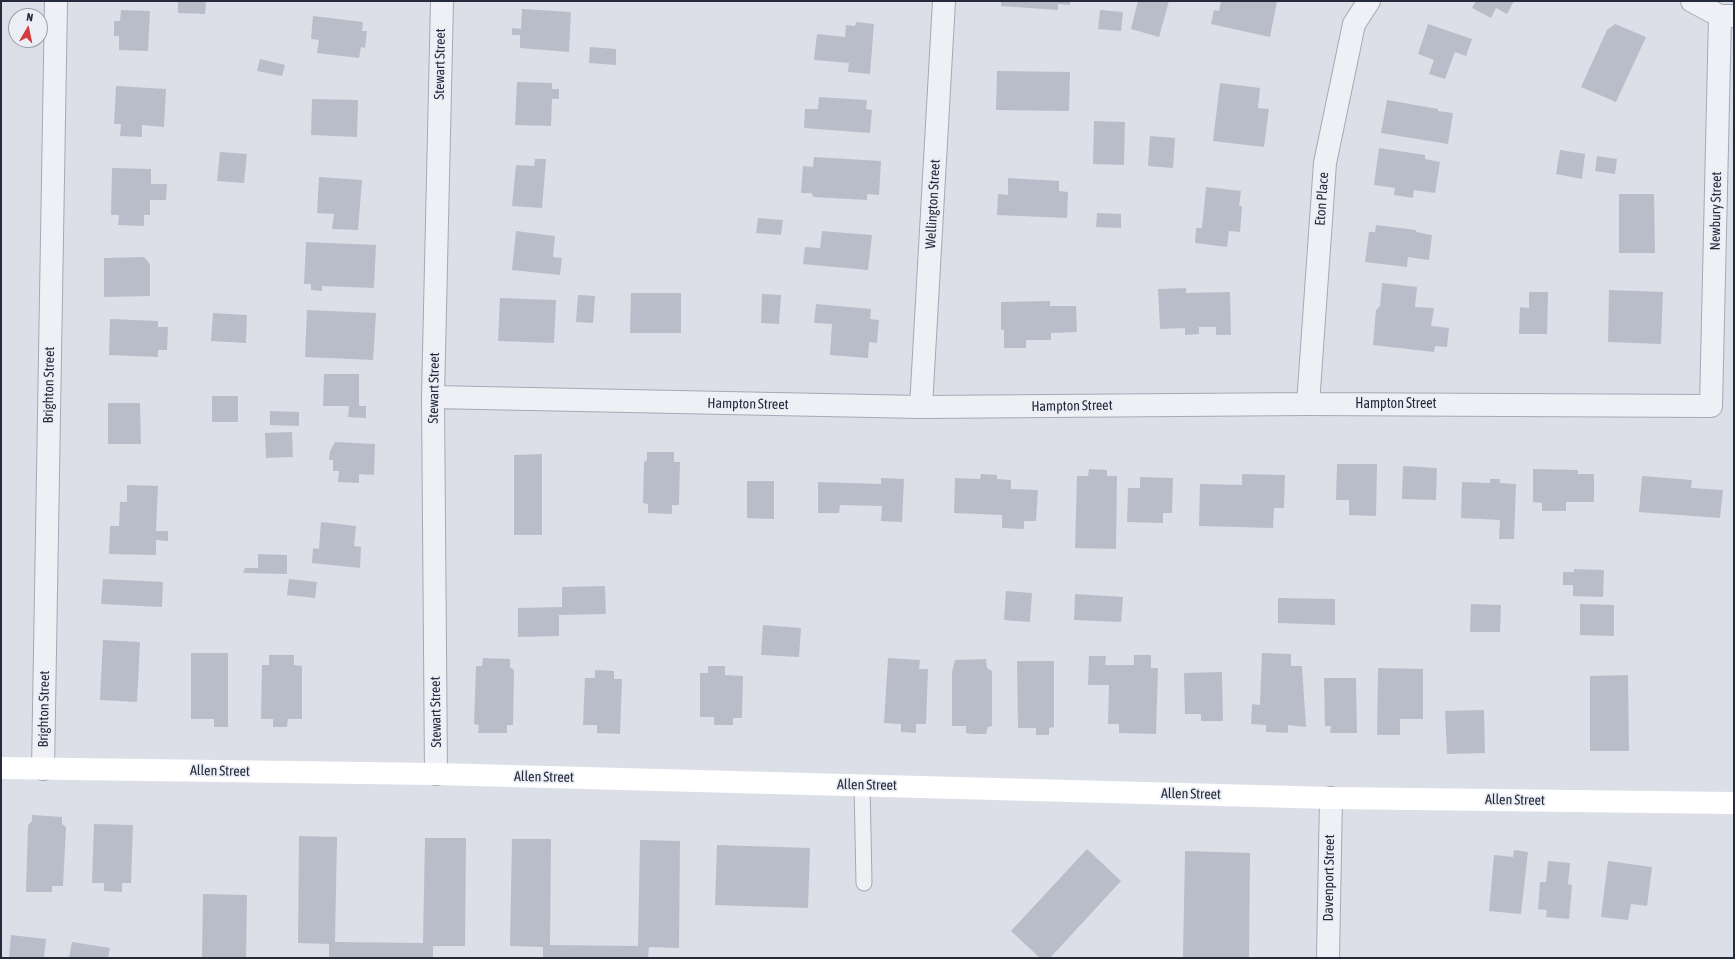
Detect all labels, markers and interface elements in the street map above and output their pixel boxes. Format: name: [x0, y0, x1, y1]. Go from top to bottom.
north arrow: [8, 8, 48, 48]
text: N: [26, 11, 34, 24]
street label: Stewart Street: [431, 28, 449, 100]
street label: Wellington Street: [922, 159, 944, 249]
street label: Newbury Street: [1707, 171, 1725, 251]
street label: Eton Place: [1312, 172, 1332, 226]
street label: Brighton Street: [40, 347, 58, 423]
street label: Stewart Street: [425, 352, 443, 424]
street label: Hampton Street: [707, 395, 789, 413]
street label: Hampton Street: [1355, 396, 1437, 412]
street label: Hampton Street: [1031, 397, 1113, 415]
street label: Brighton Street: [35, 671, 53, 747]
street label: Stewart Street: [427, 676, 445, 748]
street label: Allen Street: [190, 762, 250, 780]
street label: Allen Street: [514, 768, 574, 786]
street label: Allen Street: [837, 776, 897, 794]
street label: Allen Street: [1161, 785, 1221, 803]
street label: Allen Street: [1485, 791, 1545, 809]
street label: Davenport Street: [1320, 834, 1338, 922]

